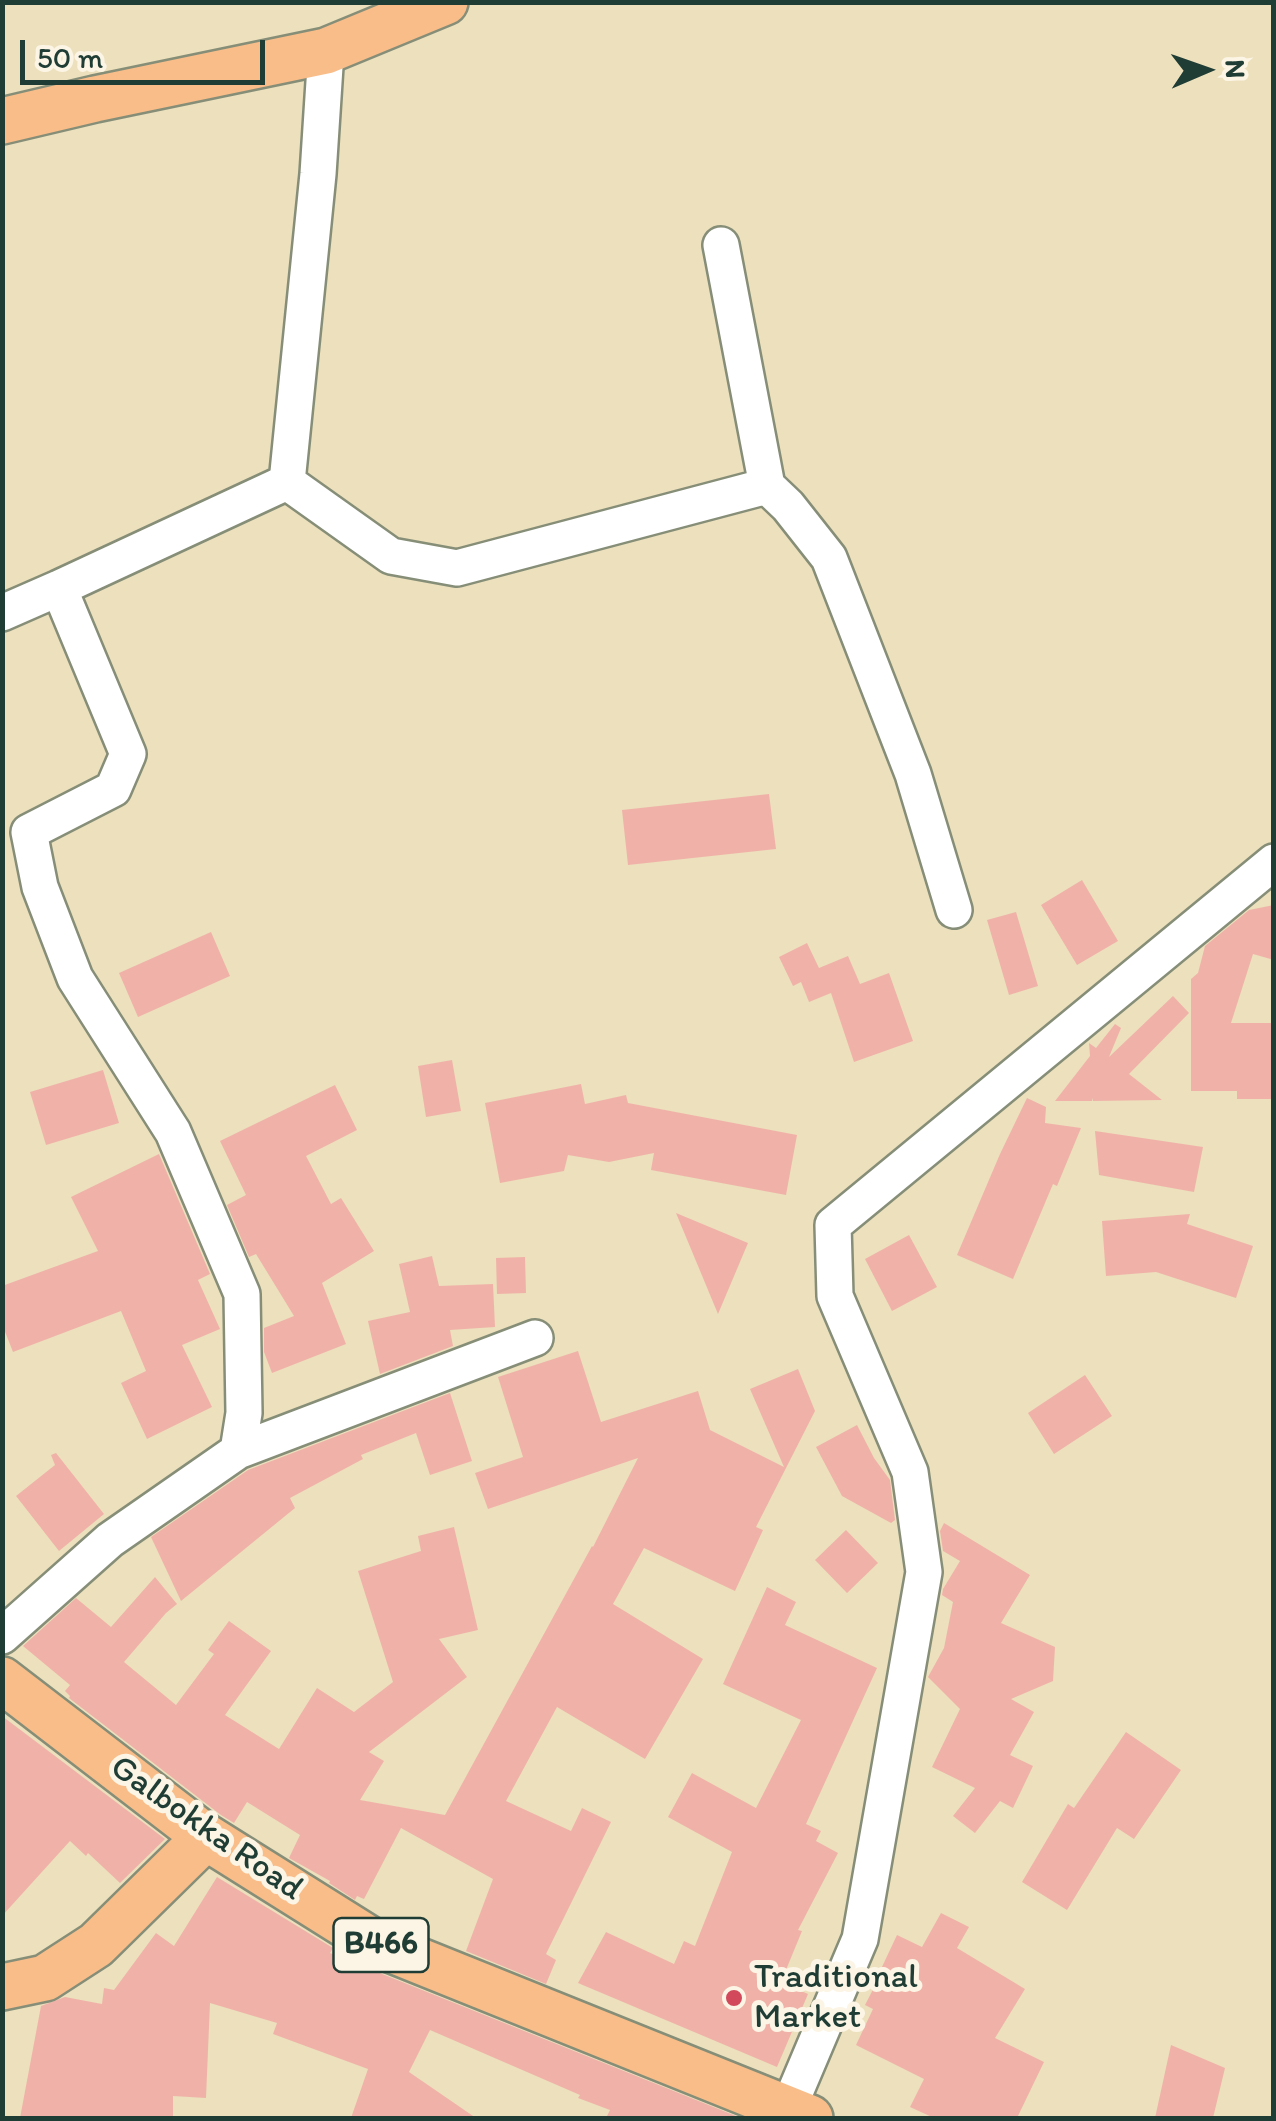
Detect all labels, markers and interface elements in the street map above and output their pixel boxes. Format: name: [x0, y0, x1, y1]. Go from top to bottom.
scale bar: [25, 20, 270, 82]
north arrow: [1156, 20, 1256, 120]
text: 50 m: [37, 39, 103, 76]
text: N: [1219, 59, 1253, 79]
street label: Galbokka Road: [101, 1747, 311, 1911]
road number: B466: [334, 1918, 428, 1972]
place label: Traditional Market: [754, 1957, 918, 2039]
marker: Traditional Market: [723, 1987, 745, 2009]

